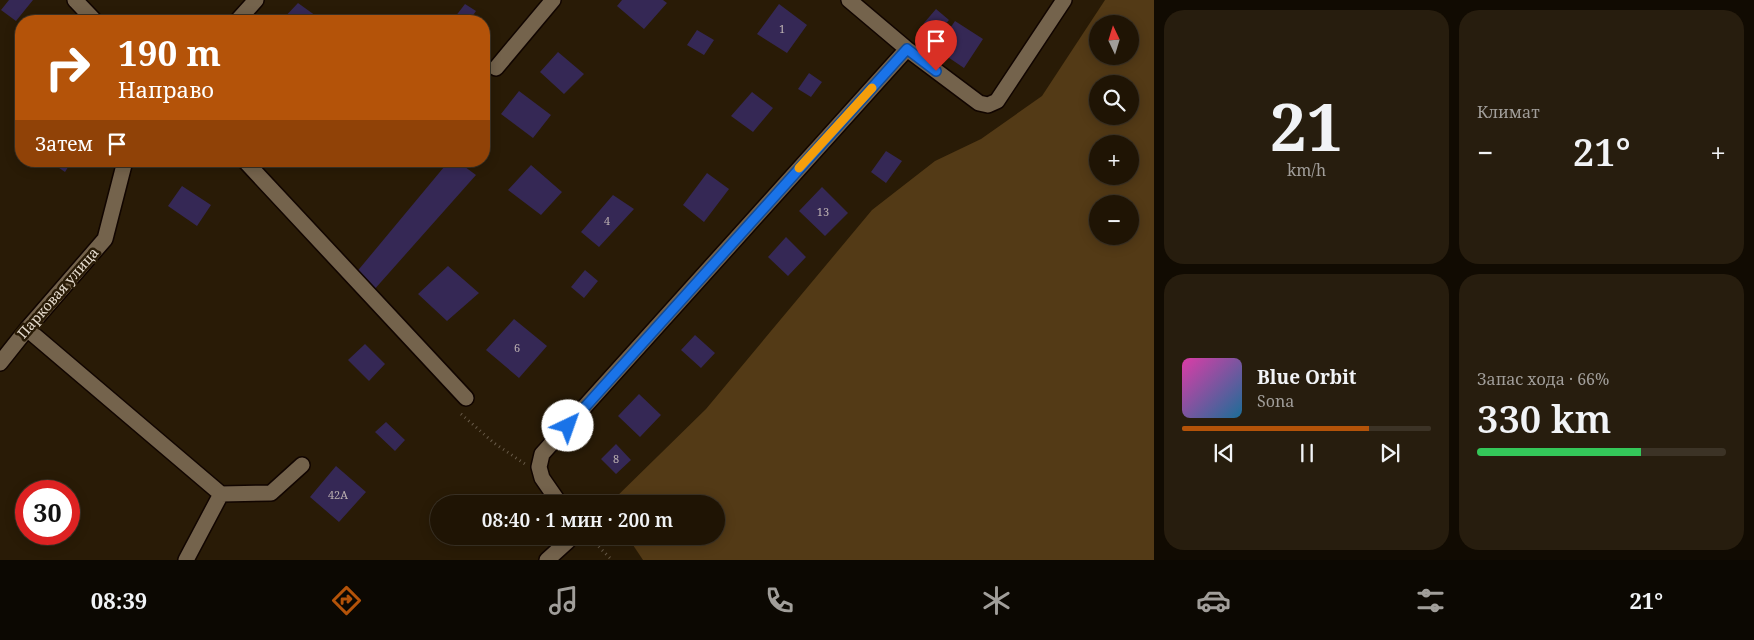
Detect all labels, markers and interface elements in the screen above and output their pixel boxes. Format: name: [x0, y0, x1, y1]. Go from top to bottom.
north arrow: [1089, 15, 1139, 65]
map controls: [1089, 15, 1139, 245]
pin: [915, 20, 957, 71]
house number: 1: [779, 21, 785, 36]
icon: arrive: [922, 27, 950, 55]
text: 190 m: [118, 29, 221, 76]
icon: right: [35, 35, 100, 100]
text: Направо: [118, 74, 214, 104]
button: search: [1089, 75, 1139, 125]
text: 21: [1270, 82, 1343, 170]
text: Климат: [1477, 101, 1540, 123]
text: 21°: [1573, 125, 1631, 177]
icon: arrive: [103, 130, 131, 158]
text: Затем: [35, 131, 93, 157]
text: −: [1477, 133, 1493, 171]
text: +: [1710, 133, 1726, 171]
button: +: [1089, 135, 1139, 185]
text: km/h: [1287, 159, 1326, 181]
button: −: [1089, 195, 1139, 245]
house number: 13: [817, 204, 829, 219]
house number: 4: [604, 213, 610, 228]
street label: Парковая улица: [13, 243, 102, 342]
house number: 6: [514, 340, 520, 355]
text: Blue Orbit: [1257, 364, 1357, 390]
text: Запас хода · 66%: [1477, 368, 1609, 390]
text: Sona: [1257, 390, 1294, 412]
text: 330 km: [1477, 392, 1611, 444]
position arrow: [541, 399, 593, 451]
icon: previous: [1210, 439, 1238, 467]
icon: pause: [1293, 439, 1321, 467]
icon: next: [1376, 439, 1404, 467]
house number: 8: [613, 451, 619, 466]
speed limit sign: 30: [15, 480, 80, 545]
house number: 42А: [328, 487, 348, 502]
text: 08:40 · 1 мин · 200 m: [482, 507, 673, 533]
icon: directions: [329, 583, 364, 618]
icon: music: [546, 583, 581, 618]
icon: phone: [762, 583, 797, 618]
icon: climate: [979, 583, 1014, 618]
icon: car: [1196, 583, 1231, 618]
icon: filters: [1413, 583, 1448, 618]
text: 08:39: [91, 585, 147, 615]
text: 21°: [1629, 585, 1663, 615]

